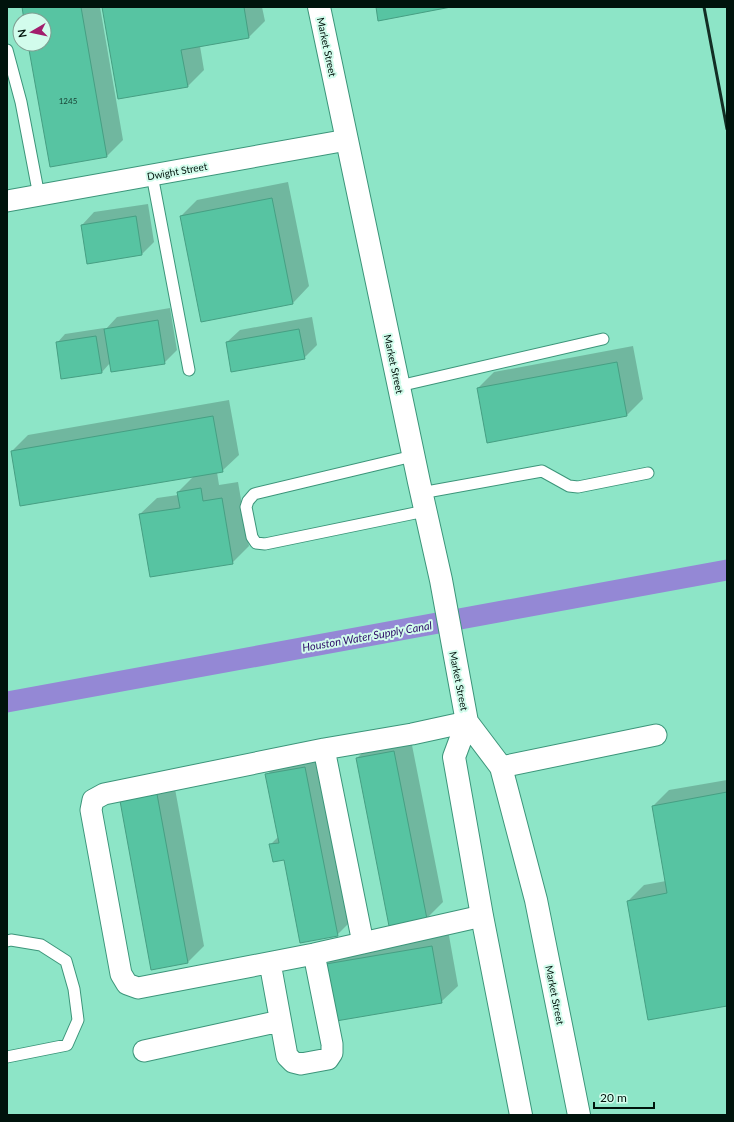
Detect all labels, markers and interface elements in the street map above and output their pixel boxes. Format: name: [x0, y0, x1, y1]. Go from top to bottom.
north arrow: [12, 12, 52, 52]
street label: Market Street: [315, 16, 339, 78]
text: N: [15, 28, 29, 39]
house number: 1245: [59, 96, 78, 106]
street label: Dwight Street: [146, 160, 209, 182]
street label: Market Street: [382, 333, 406, 395]
water label: Houston Water Supply Canal: [301, 618, 433, 654]
street label: Market Street: [447, 650, 471, 712]
street label: Market Street: [543, 964, 567, 1026]
scale bar: [594, 1084, 654, 1110]
text: 20 m: [600, 1090, 627, 1105]

